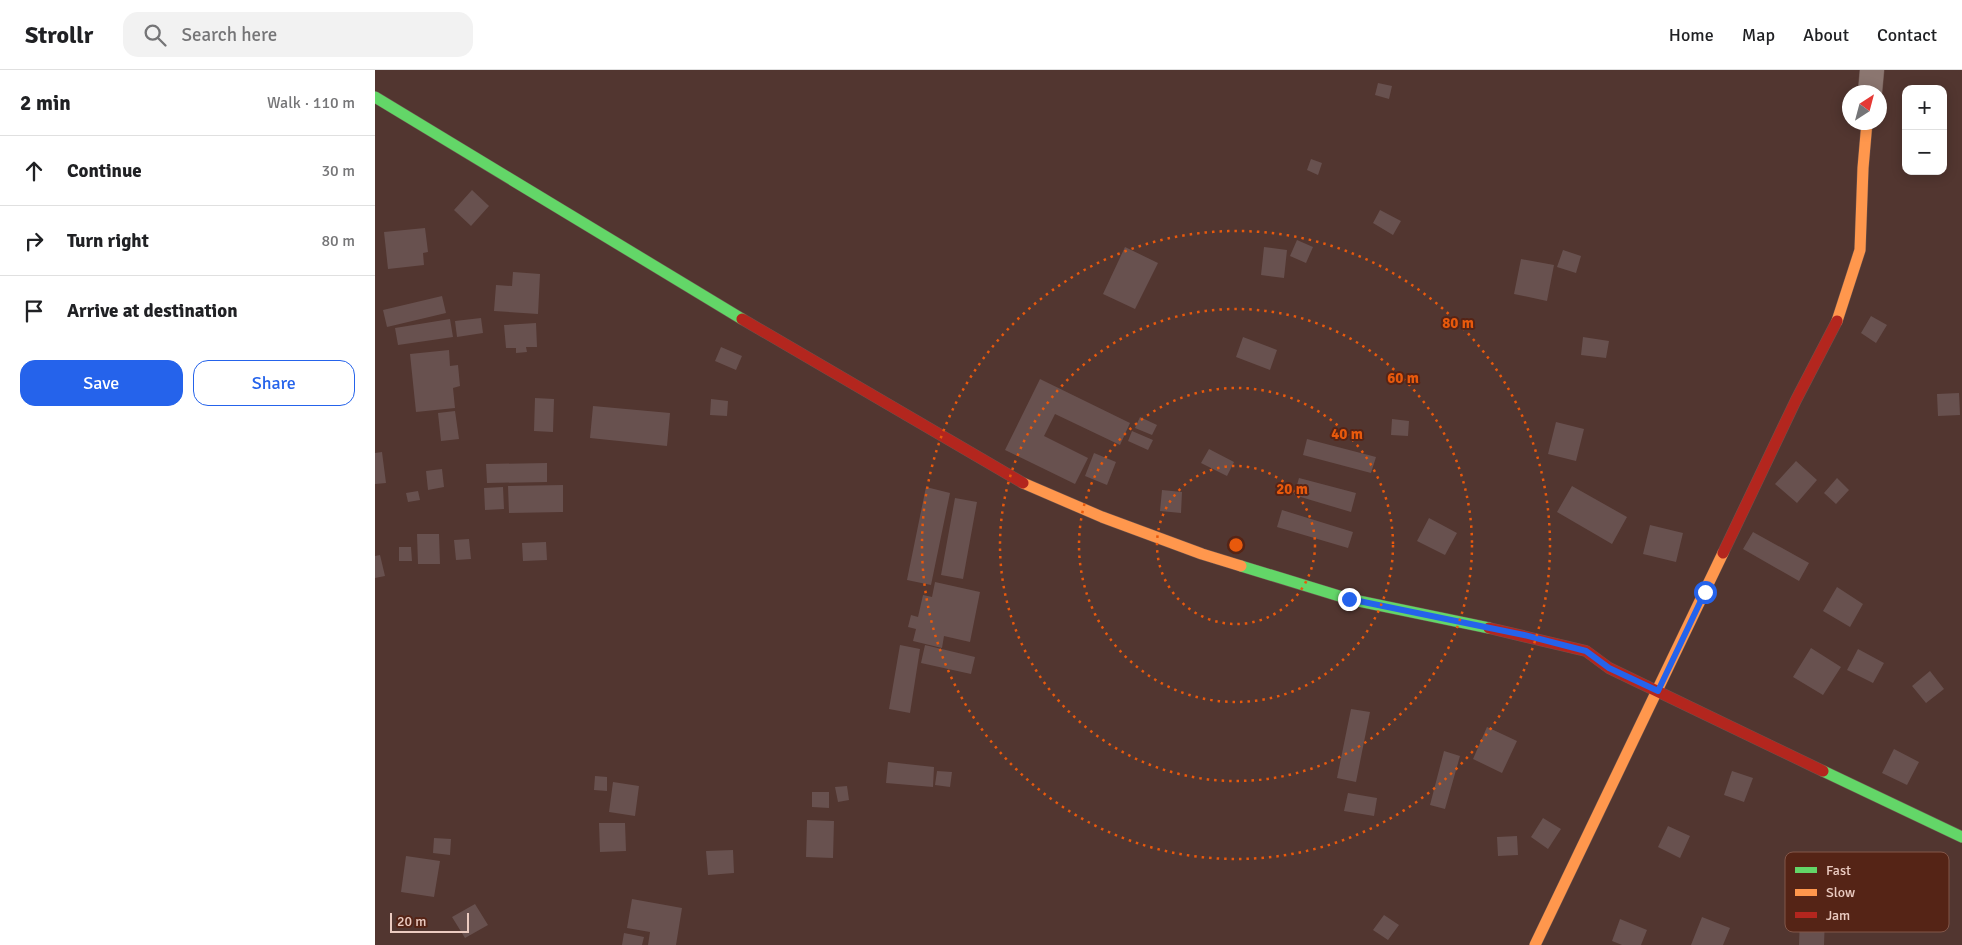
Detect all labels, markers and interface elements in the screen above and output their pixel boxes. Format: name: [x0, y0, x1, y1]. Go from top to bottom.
search box: [123, 12, 473, 57]
text: Strollr: [25, 20, 93, 50]
icon: search: [141, 21, 169, 49]
text: Search here: [181, 23, 277, 47]
text: Home: [1669, 24, 1714, 46]
text: Map: [1742, 24, 1775, 46]
text: About: [1803, 24, 1849, 46]
text: Contact: [1877, 24, 1937, 46]
north arrow: [1842, 85, 1887, 130]
map controls: [1902, 85, 1947, 175]
button: +: [1902, 85, 1947, 130]
text: 2 min: [20, 90, 71, 116]
text: Walk · 110 m: [267, 93, 355, 113]
button: −: [1902, 130, 1947, 175]
icon: ahead: [20, 157, 48, 185]
text: Continue: [67, 159, 142, 183]
text: 30 m: [321, 161, 355, 181]
icon: right: [20, 227, 48, 255]
text: Turn right: [67, 229, 149, 253]
text: 80 m: [321, 231, 355, 251]
icon: arrive: [20, 297, 48, 325]
text: Arrive at destination: [67, 299, 238, 323]
text: 80 m: [1442, 314, 1474, 332]
button: Save: [20, 360, 183, 406]
button: Share: [193, 360, 355, 406]
text: 60 m: [1387, 369, 1419, 387]
text: 40 m: [1331, 425, 1363, 443]
text: 20 m: [1276, 480, 1308, 498]
centre of rings: [1227, 536, 1245, 554]
route start: [1694, 581, 1717, 604]
route end: [1338, 588, 1361, 611]
legend: [1785, 852, 1949, 932]
text: Fast: [1826, 862, 1851, 879]
text: Slow: [1826, 884, 1855, 901]
text: Jam: [1826, 907, 1850, 924]
scale bar: [390, 910, 469, 933]
text: 20 m: [397, 913, 426, 930]

